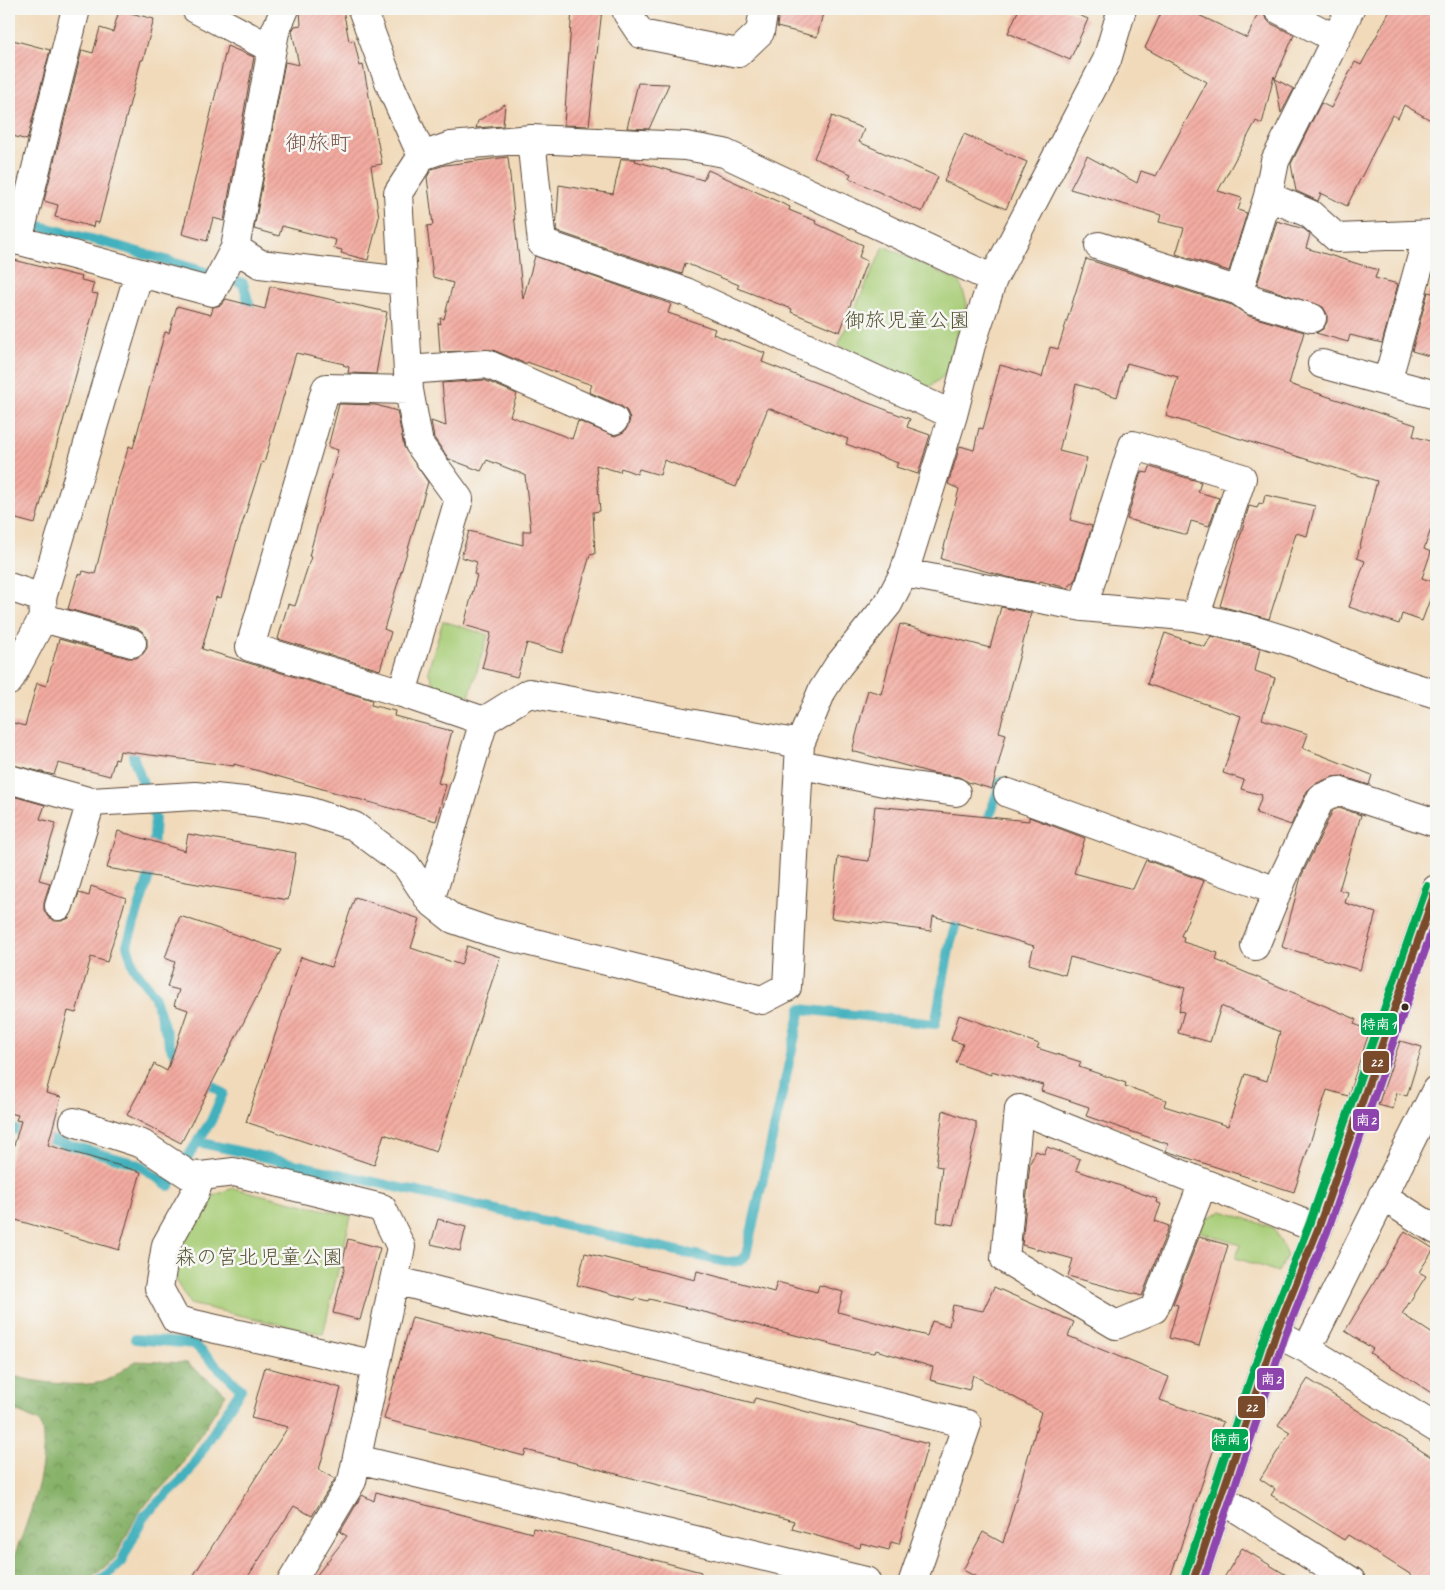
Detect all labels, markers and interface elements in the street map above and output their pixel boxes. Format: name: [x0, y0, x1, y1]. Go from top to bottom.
district label: 御旅町: [285, 129, 351, 157]
park label: 御旅児童公園: [844, 307, 970, 333]
unlabelled marker: [1400, 1002, 1410, 1012]
line badge: 特南1: [1360, 1012, 1398, 1036]
text: 特南1: [1362, 1016, 1398, 1033]
line badge: 22: [1362, 1050, 1390, 1074]
text: 22: [1370, 1054, 1384, 1071]
line badge: 南2: [1352, 1108, 1380, 1132]
text: 南2: [1356, 1112, 1378, 1129]
park label: 森の宮北児童公園: [175, 1244, 343, 1270]
line badge: 南2: [1256, 1367, 1285, 1391]
text: 南2: [1261, 1371, 1283, 1388]
line badge: 22: [1237, 1395, 1266, 1419]
text: 22: [1245, 1399, 1259, 1416]
line badge: 特南1: [1211, 1428, 1249, 1452]
text: 特南1: [1213, 1431, 1249, 1448]

